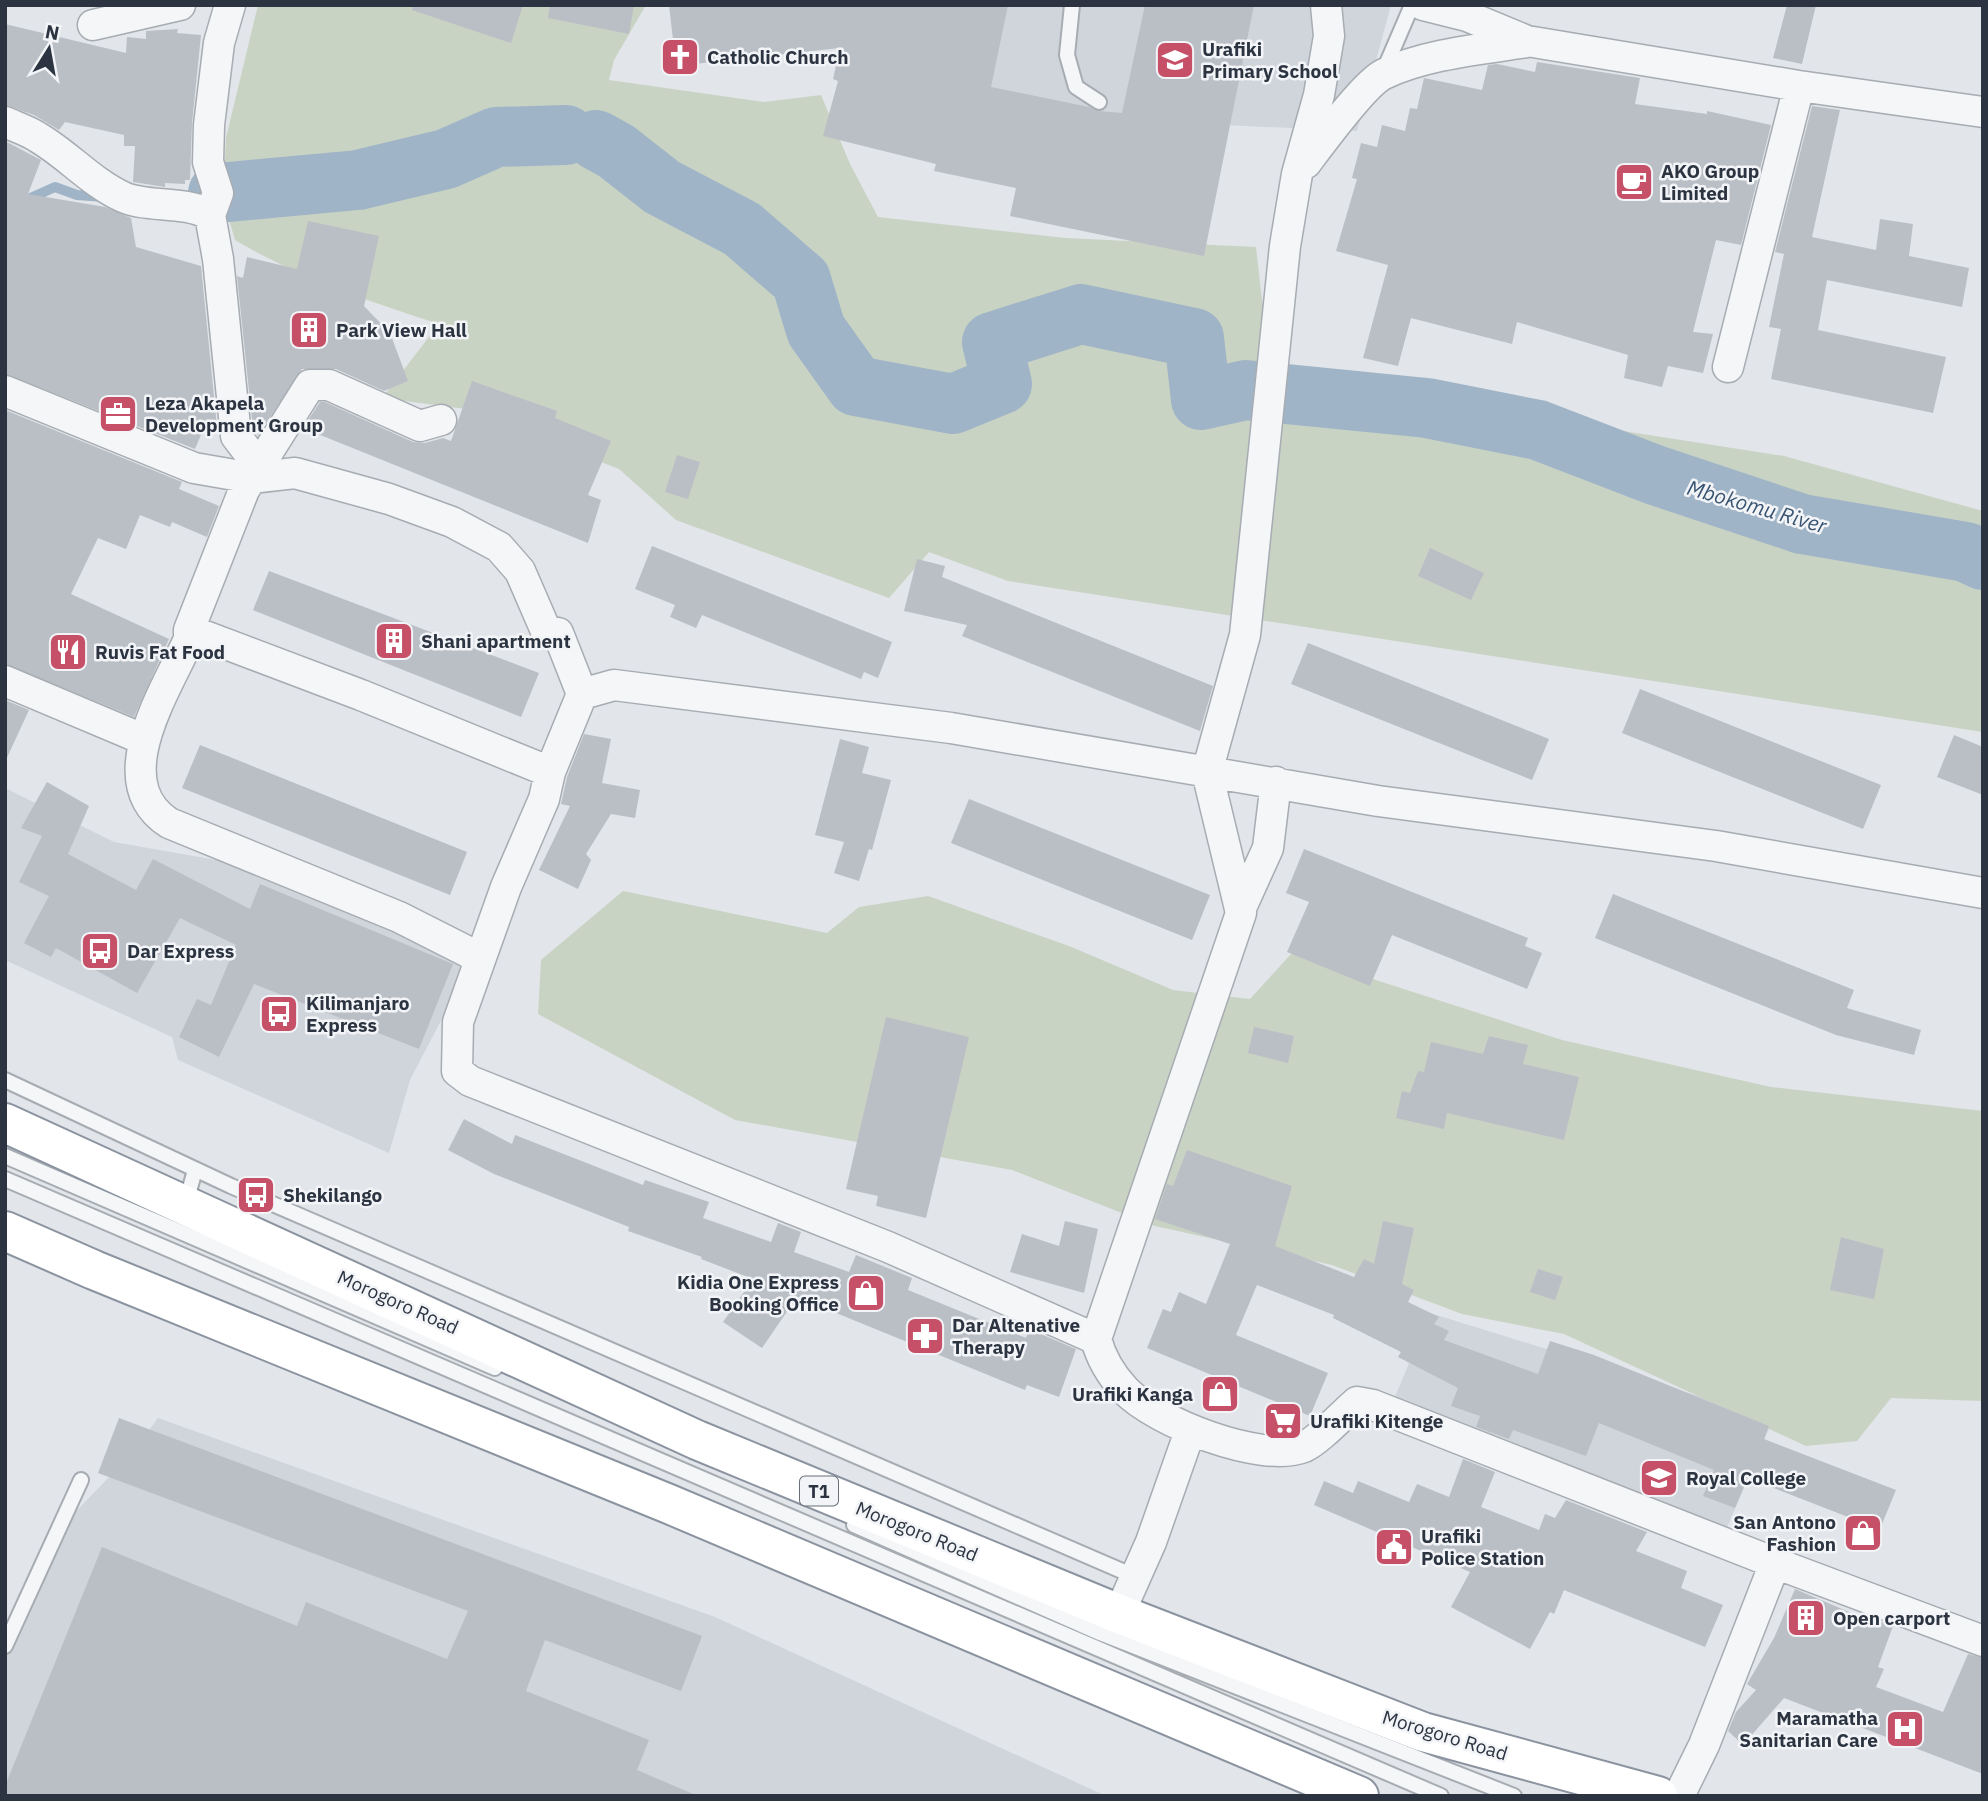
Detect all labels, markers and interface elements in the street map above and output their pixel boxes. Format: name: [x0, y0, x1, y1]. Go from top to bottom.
north arrow: [14, 14, 84, 84]
text: N: [43, 19, 61, 45]
church icon: Catholic Church: [659, 36, 701, 78]
place label: Urafiki Primary School: [1202, 37, 1338, 83]
school or university icon: Urafiki Primary School: [1154, 39, 1196, 81]
place label: Catholic Church: [707, 45, 849, 69]
place label: AKO Group Limited: [1661, 159, 1759, 205]
cafe icon: AKO Group Limited: [1613, 161, 1655, 203]
building icon: Park View Hall: [288, 309, 330, 351]
place label: Park View Hall: [336, 318, 467, 342]
place label: Leza Akapela Development Group: [145, 391, 323, 437]
office icon: Leza Akapela Development Group: [97, 393, 139, 435]
water label: Mbokomu River: [1684, 473, 1831, 540]
building icon: Shani apartment: [373, 620, 415, 662]
place label: Shani apartment: [421, 629, 571, 653]
restaurant icon: Ruvis Fat Food: [47, 631, 89, 673]
place label: Ruvis Fat Food: [95, 640, 225, 664]
bus stop icon: Dar Express: [79, 930, 121, 972]
place label: Dar Express: [127, 939, 234, 963]
place label: Kilimanjaro Express: [306, 991, 410, 1037]
bus stop icon: Kilimanjaro Express: [258, 993, 300, 1035]
bus stop icon: Shekilango: [235, 1174, 277, 1216]
place label: Shekilango: [283, 1183, 383, 1207]
street label: Morogoro Road: [334, 1265, 462, 1339]
place label: Kidia One Express Booking Office: [677, 1270, 839, 1316]
shop icon: Kidia One Express Booking Office: [845, 1272, 887, 1314]
place label: Dar Altenative Therapy: [952, 1313, 1080, 1359]
pharmacy icon: Dar Altenative Therapy: [904, 1315, 946, 1357]
shop icon: Urafiki Kanga: [1199, 1373, 1241, 1415]
place label: Urafiki Kanga: [1072, 1382, 1193, 1406]
supermarket icon: Urafiki Kitenge: [1262, 1400, 1304, 1442]
place label: Urafiki Kitenge: [1310, 1409, 1444, 1433]
school or university icon: Royal College: [1638, 1457, 1680, 1499]
place label: Royal College: [1686, 1466, 1806, 1490]
road number: T1: [800, 1476, 838, 1506]
street label: Morogoro Road: [852, 1496, 982, 1566]
place label: San Antono Fashion: [1733, 1510, 1836, 1556]
shop icon: San Antono Fashion: [1842, 1512, 1884, 1554]
place label: Urafiki Police Station: [1421, 1524, 1544, 1570]
public building icon: Urafiki Police Station: [1373, 1526, 1415, 1568]
building icon: Open carport: [1785, 1597, 1827, 1639]
place label: Open carport: [1833, 1606, 1950, 1630]
street label: Morogoro Road: [1379, 1705, 1511, 1765]
place label: Maramatha Sanitarian Care: [1739, 1706, 1878, 1752]
hospital icon: Maramatha Sanitarian Care: [1884, 1708, 1926, 1750]

